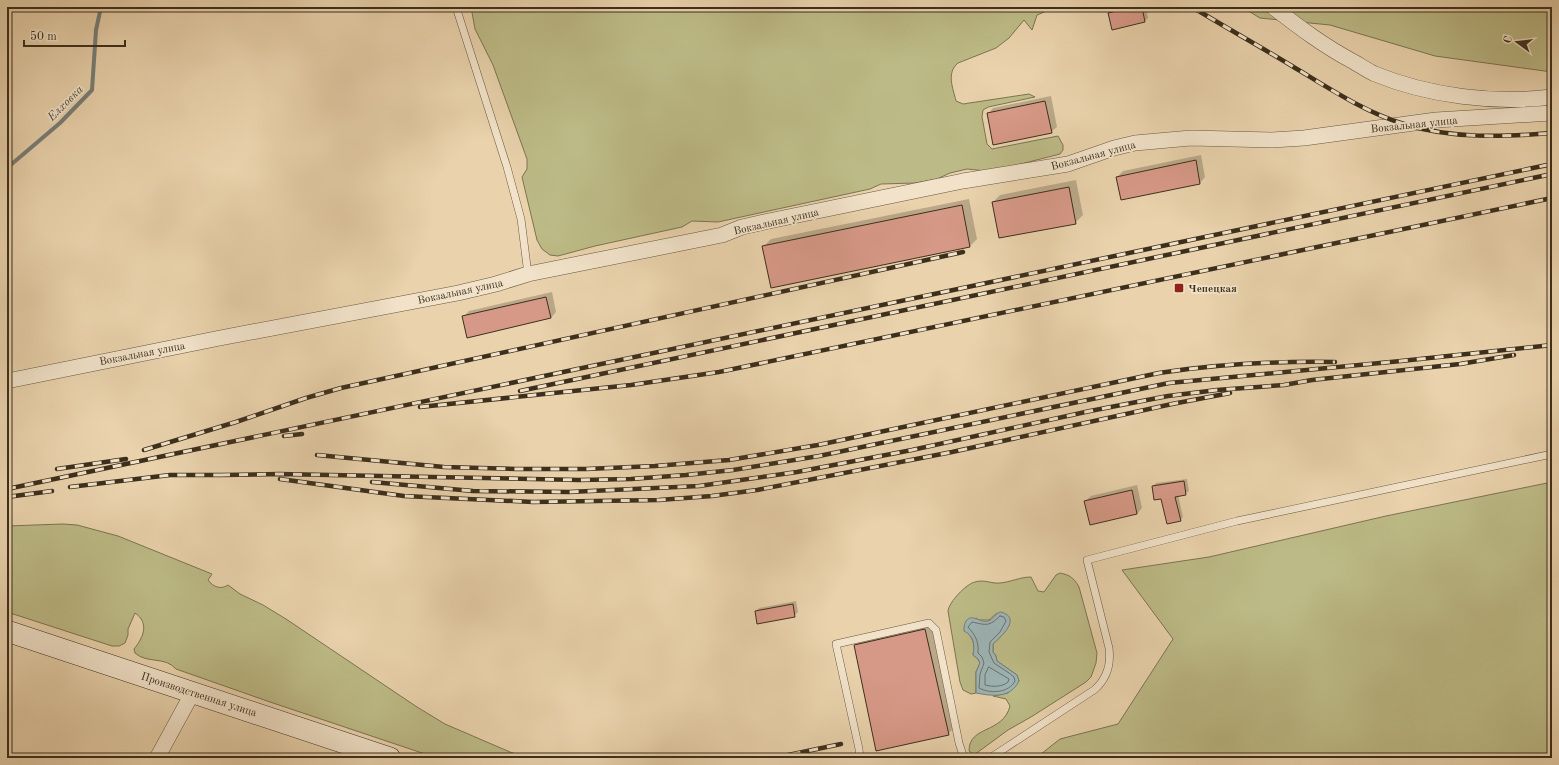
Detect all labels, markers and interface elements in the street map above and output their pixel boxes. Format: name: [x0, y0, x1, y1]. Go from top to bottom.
scale bar: [24, 22, 125, 48]
north arrow: [1497, 22, 1537, 62]
text: 50 m: [30, 30, 57, 43]
text: С: [1503, 35, 1515, 45]
water label: Елховка: [45, 83, 86, 125]
street label: Вокзальная улица: [1370, 115, 1459, 136]
street label: Вокзальная улица: [1050, 140, 1138, 173]
street label: Вокзальная улица: [733, 207, 821, 238]
street label: Вокзальная улица: [416, 278, 505, 307]
marker: Чепецкая: [1173, 282, 1185, 294]
place label: Чепецкая: [1188, 284, 1237, 295]
street label: Вокзальная улица: [98, 341, 187, 368]
street label: Производственная улица: [139, 671, 258, 720]

